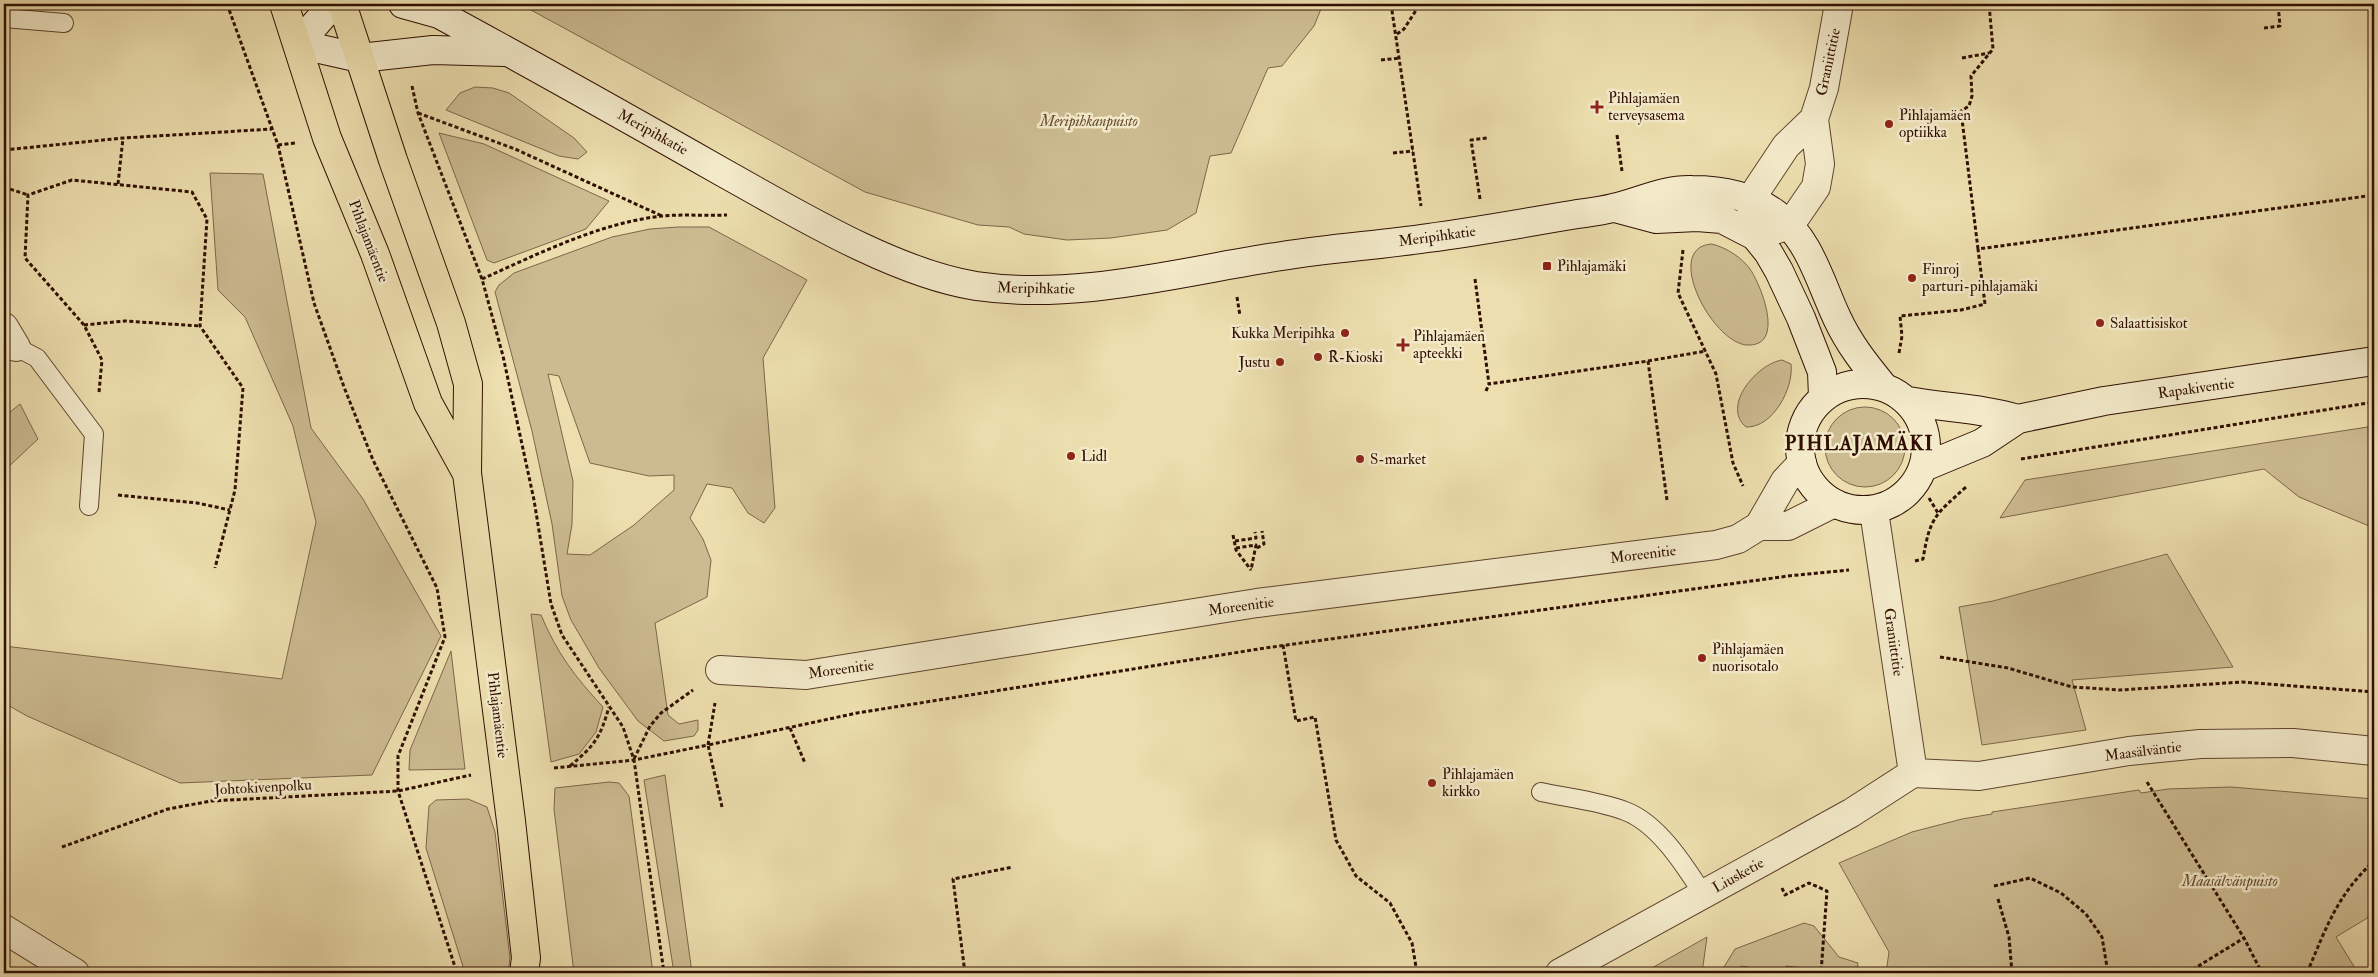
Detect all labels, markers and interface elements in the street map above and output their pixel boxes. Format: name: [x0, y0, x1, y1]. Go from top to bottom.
street label: Graniittitie: [1812, 27, 1845, 98]
place label: Pihlajamäen terveysasema: [1608, 89, 1685, 125]
marker: Pihlajamäen terveysasema: [1590, 100, 1604, 114]
street label: Meripihkatie: [614, 105, 691, 160]
place label: Pihlajamäen optiikka: [1899, 106, 1971, 143]
park label: Meripihkanpuisto: [1039, 112, 1138, 131]
marker: Pihlajamäen optiikka: [1883, 118, 1895, 130]
street label: Pihlajamäentie: [344, 197, 393, 285]
street label: Meripihkatie: [1397, 222, 1477, 252]
place label: Pihlajamäki: [1557, 257, 1626, 276]
marker: Pihlajamäki: [1541, 260, 1553, 272]
place label: Finroj parturi-pihlajamäki: [1921, 260, 2038, 297]
marker: Finroj parturi-pihlajamäki: [1906, 272, 1918, 284]
street label: Meripihkatie: [997, 278, 1075, 300]
place label: Salaattisiskot: [2110, 314, 2188, 333]
marker: Salaattisiskot: [2094, 317, 2106, 329]
place label: Kukka Meripihka: [1231, 324, 1336, 344]
marker: Kukka Meripihka: [1339, 327, 1351, 339]
place label: Pihlajamäen apteekki: [1413, 327, 1485, 364]
marker: Pihlajamäen apteekki: [1397, 339, 1409, 351]
place label: R-Kioski: [1328, 348, 1383, 367]
marker: R-Kioski: [1312, 351, 1324, 363]
place label: Justu: [1238, 353, 1270, 373]
marker: Justu: [1274, 356, 1286, 368]
street label: Rapakiventie: [2157, 374, 2236, 404]
district label: PIHLAJAMÄKI: [1784, 430, 1934, 456]
place label: Lidl: [1081, 447, 1107, 466]
marker: Lidl: [1065, 450, 1077, 462]
place label: S-market: [1370, 450, 1426, 469]
marker: S-market: [1354, 453, 1366, 465]
street label: Moreenitie: [1609, 541, 1677, 568]
street label: Moreenitie: [1207, 592, 1275, 621]
street label: Graniittitie: [1879, 607, 1908, 677]
place label: Pihlajamäen nuorisotalo: [1712, 640, 1784, 676]
marker: Pihlajamäen nuorisotalo: [1696, 652, 1708, 664]
street label: Moreenitie: [807, 655, 875, 684]
street label: Pihlajamäentie: [483, 671, 512, 759]
street label: Maasälväntie: [2104, 737, 2182, 766]
place label: Pihlajamäen kirkko: [1442, 765, 1514, 801]
street label: Johtokivenpolku: [213, 775, 312, 801]
marker: Pihlajamäen kirkko: [1426, 777, 1438, 789]
street label: Liusketie: [1709, 854, 1767, 897]
park label: Maasälvänpuisto: [2181, 872, 2278, 891]

